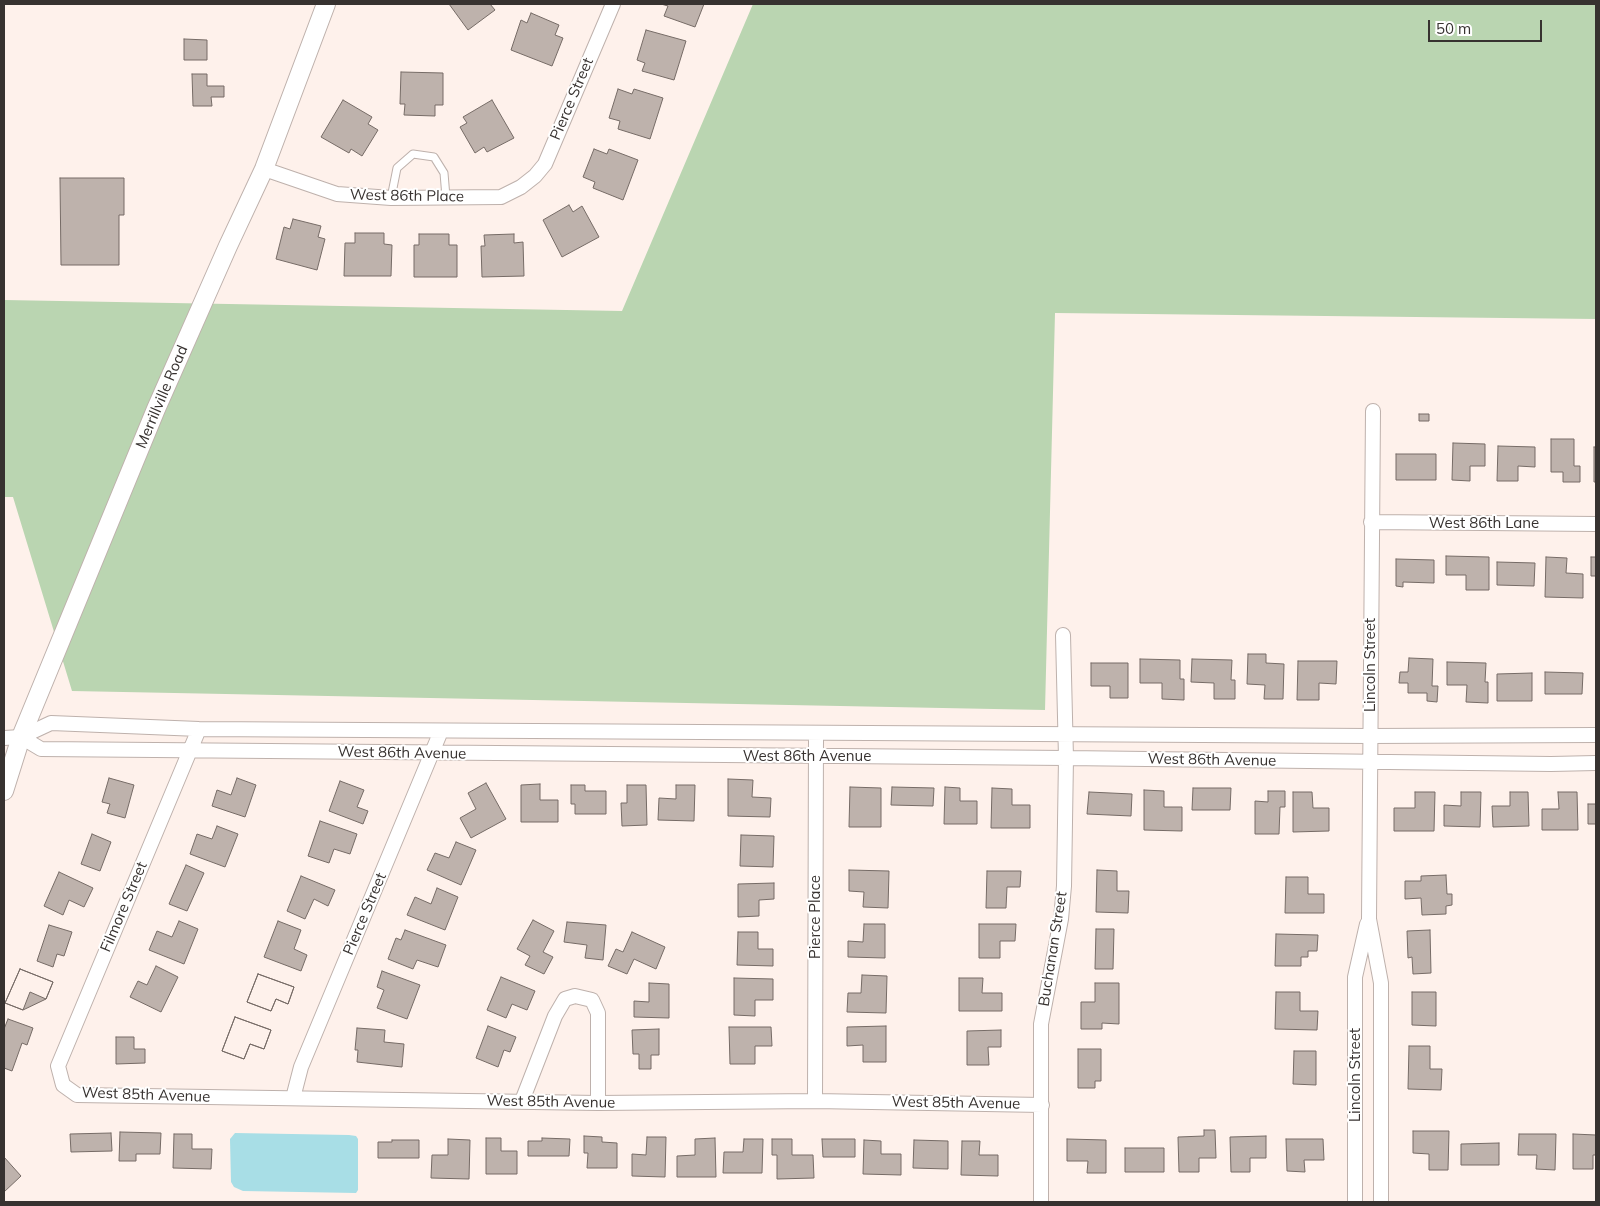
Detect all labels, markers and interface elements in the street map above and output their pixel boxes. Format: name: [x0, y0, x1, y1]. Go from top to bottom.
scale bar: [1430, 10, 1544, 42]
text: 50 m: [1436, 19, 1471, 38]
street label: Pierce Street: [547, 55, 597, 143]
street label: West 86th Place: [350, 186, 464, 206]
street label: Merrillville Road: [132, 343, 192, 451]
street label: West 86th Lane: [1429, 514, 1539, 532]
street label: Lincoln Street: [1361, 618, 1379, 712]
street label: West 86th Avenue: [338, 743, 466, 763]
street label: West 86th Avenue: [743, 747, 871, 765]
street label: West 86th Avenue: [1148, 750, 1276, 770]
street label: Filmore Street: [97, 859, 151, 955]
street label: Pierce Street: [340, 870, 390, 958]
street label: Pierce Place: [806, 875, 824, 959]
street label: Buchanan Street: [1035, 890, 1071, 1008]
street label: Lincoln Street: [1346, 1028, 1364, 1122]
street label: West 85th Avenue: [81, 1084, 211, 1106]
street label: West 85th Avenue: [487, 1092, 615, 1112]
street label: West 85th Avenue: [892, 1093, 1020, 1113]

